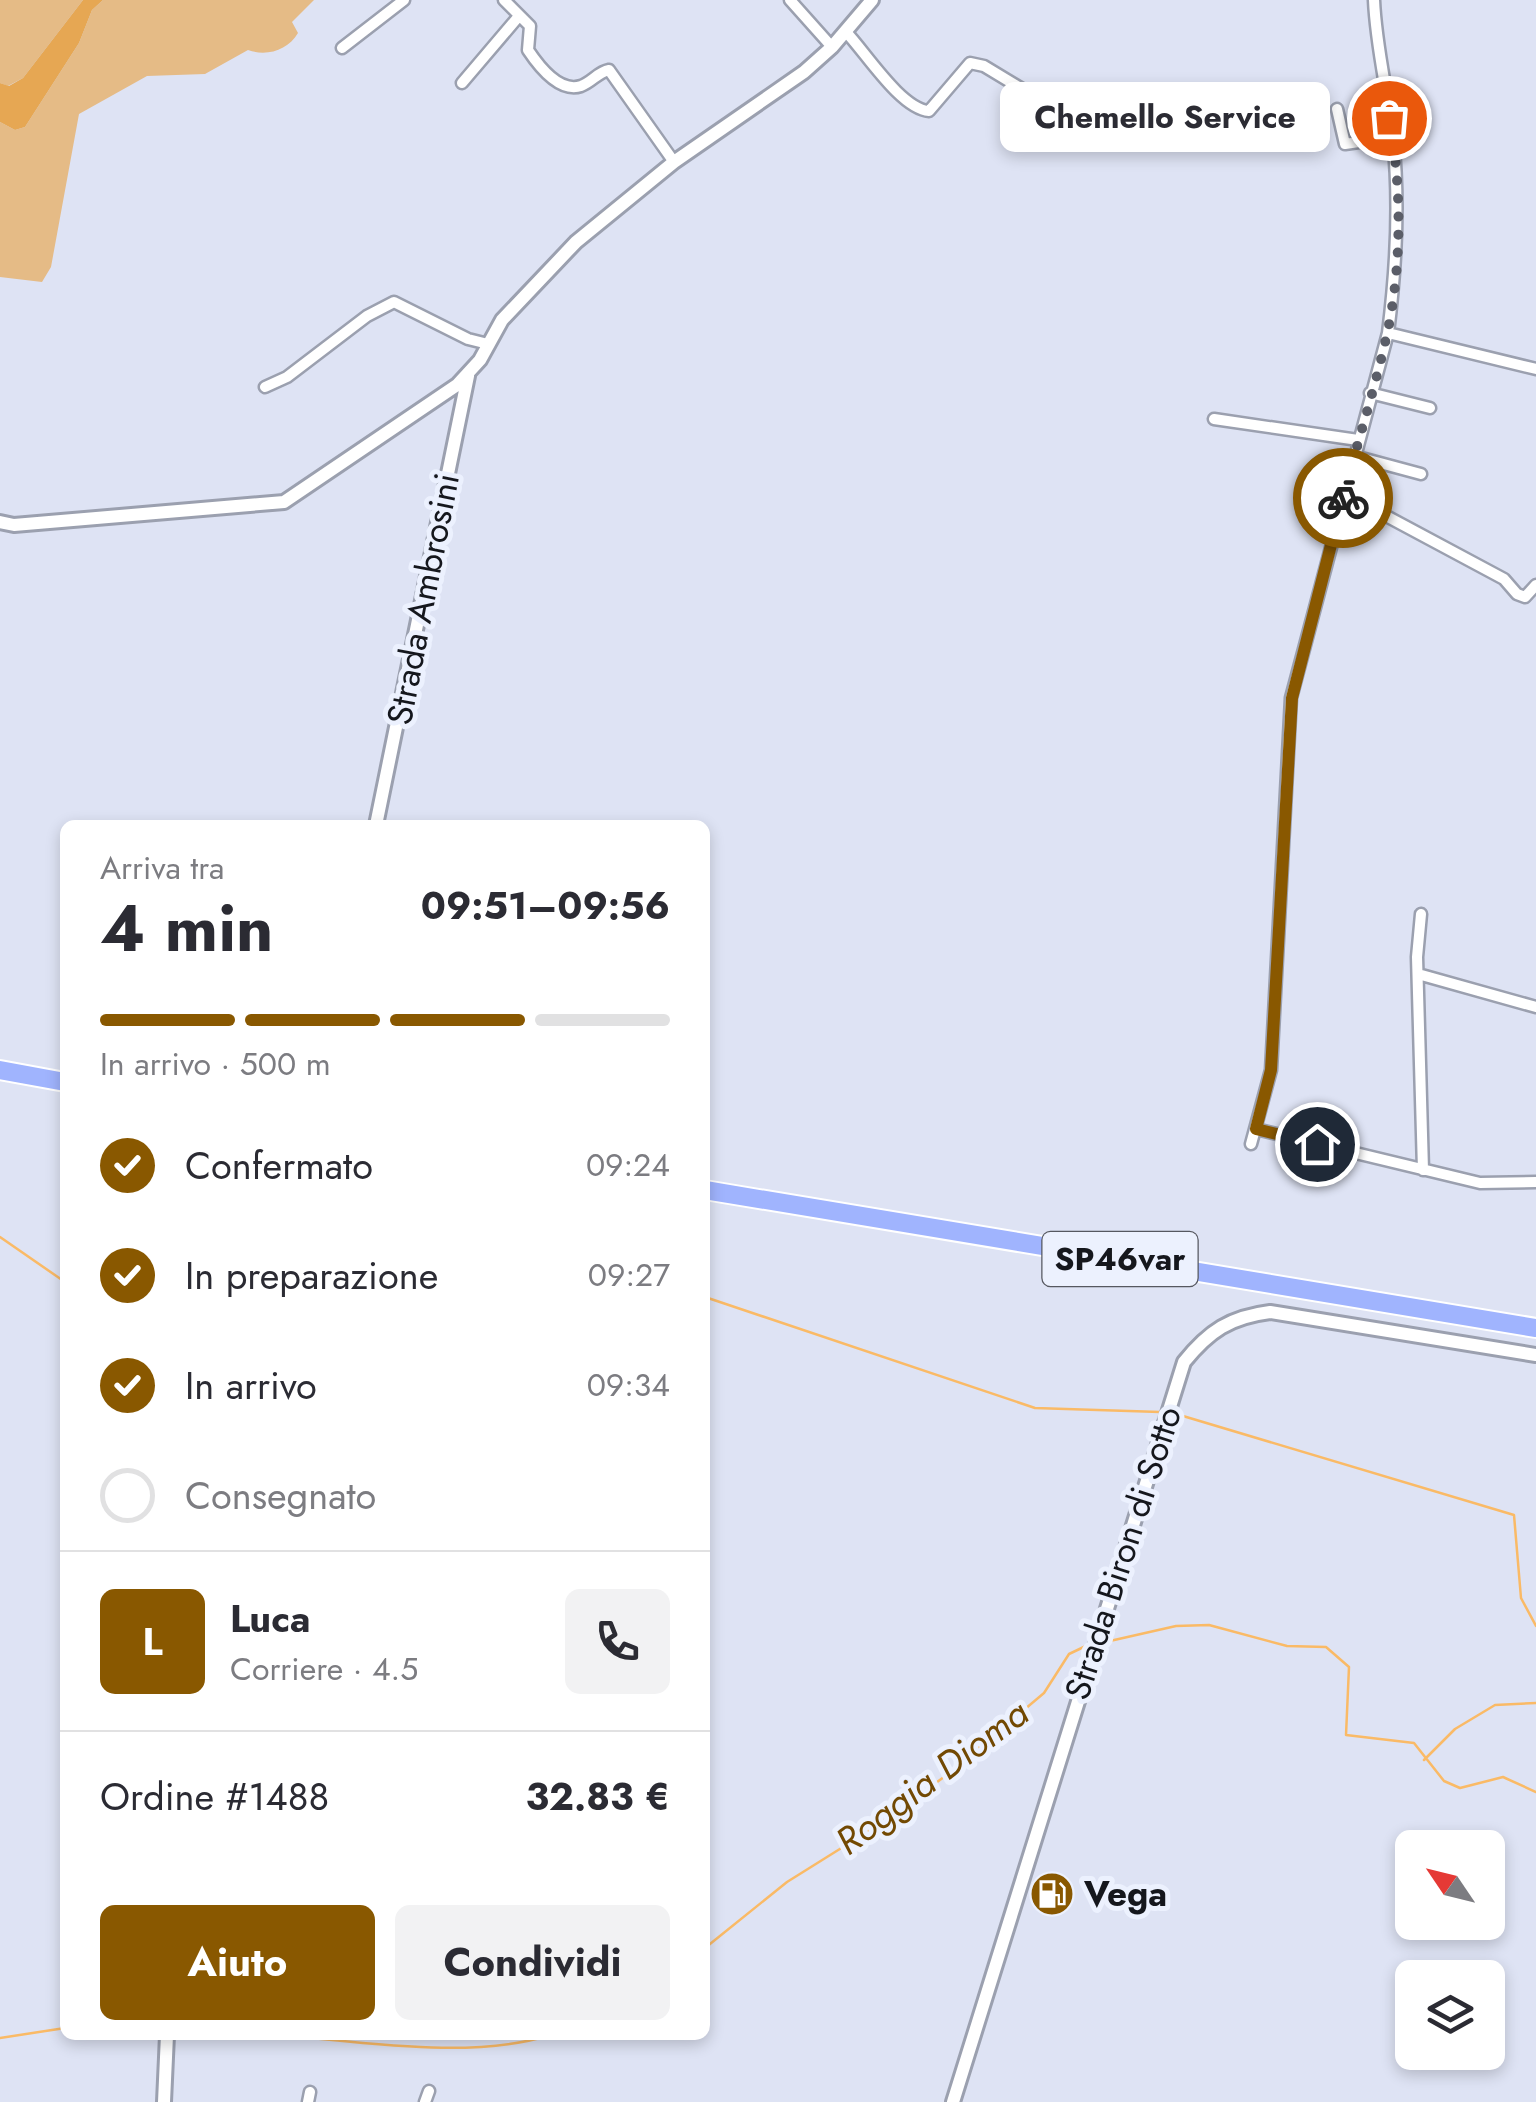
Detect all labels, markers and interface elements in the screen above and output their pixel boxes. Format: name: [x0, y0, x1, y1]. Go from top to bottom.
pin: [1347, 76, 1432, 161]
callout: Chemello Service: [999, 83, 1329, 153]
icon: bag: [1362, 91, 1417, 146]
text: Chemello Service: [1034, 94, 1296, 140]
courier: [1293, 448, 1393, 548]
street label: Strada Ambrosini: [374, 469, 472, 729]
icon: bike: [1316, 471, 1371, 526]
text: Arriva tra: [100, 845, 225, 891]
text: 09:51–09:56: [421, 878, 670, 933]
text: 4 min: [100, 881, 274, 975]
text: In arrivo · 500 m: [100, 1041, 331, 1087]
pin: [1275, 1102, 1360, 1187]
icon: home: [1290, 1117, 1345, 1172]
icon: check: [100, 1138, 155, 1193]
text: Confermato: [185, 1138, 373, 1193]
text: 09:24: [586, 1142, 670, 1188]
road number: SP46var: [1042, 1232, 1198, 1286]
icon: check: [100, 1248, 155, 1303]
text: In preparazione: [185, 1248, 438, 1303]
text: 09:27: [588, 1252, 670, 1298]
icon: check: [100, 1358, 155, 1413]
text: In arrivo: [185, 1358, 317, 1413]
text: 09:34: [587, 1362, 670, 1408]
street label: Strada Biron di Sotto: [1052, 1400, 1194, 1706]
text: Consegnato: [185, 1468, 376, 1523]
button: phone: [565, 1589, 670, 1694]
text: Luca: [230, 1591, 310, 1646]
text: L: [142, 1614, 163, 1669]
text: Corriere · 4.5: [230, 1646, 418, 1692]
water label: Roggia Dioma: [824, 1686, 1040, 1868]
text: Ordine #1488: [100, 1769, 329, 1824]
text: 32.83 €: [526, 1769, 670, 1824]
north arrow: [1395, 1830, 1505, 1940]
map controls: [1395, 1830, 1505, 2070]
place label: Vega: [1083, 1869, 1167, 1919]
fuel station icon: Vega: [1029, 1871, 1075, 1917]
button: Aiuto: [100, 1905, 375, 2020]
button: Condividi: [395, 1905, 670, 2020]
button: layers: [1395, 1960, 1505, 2070]

